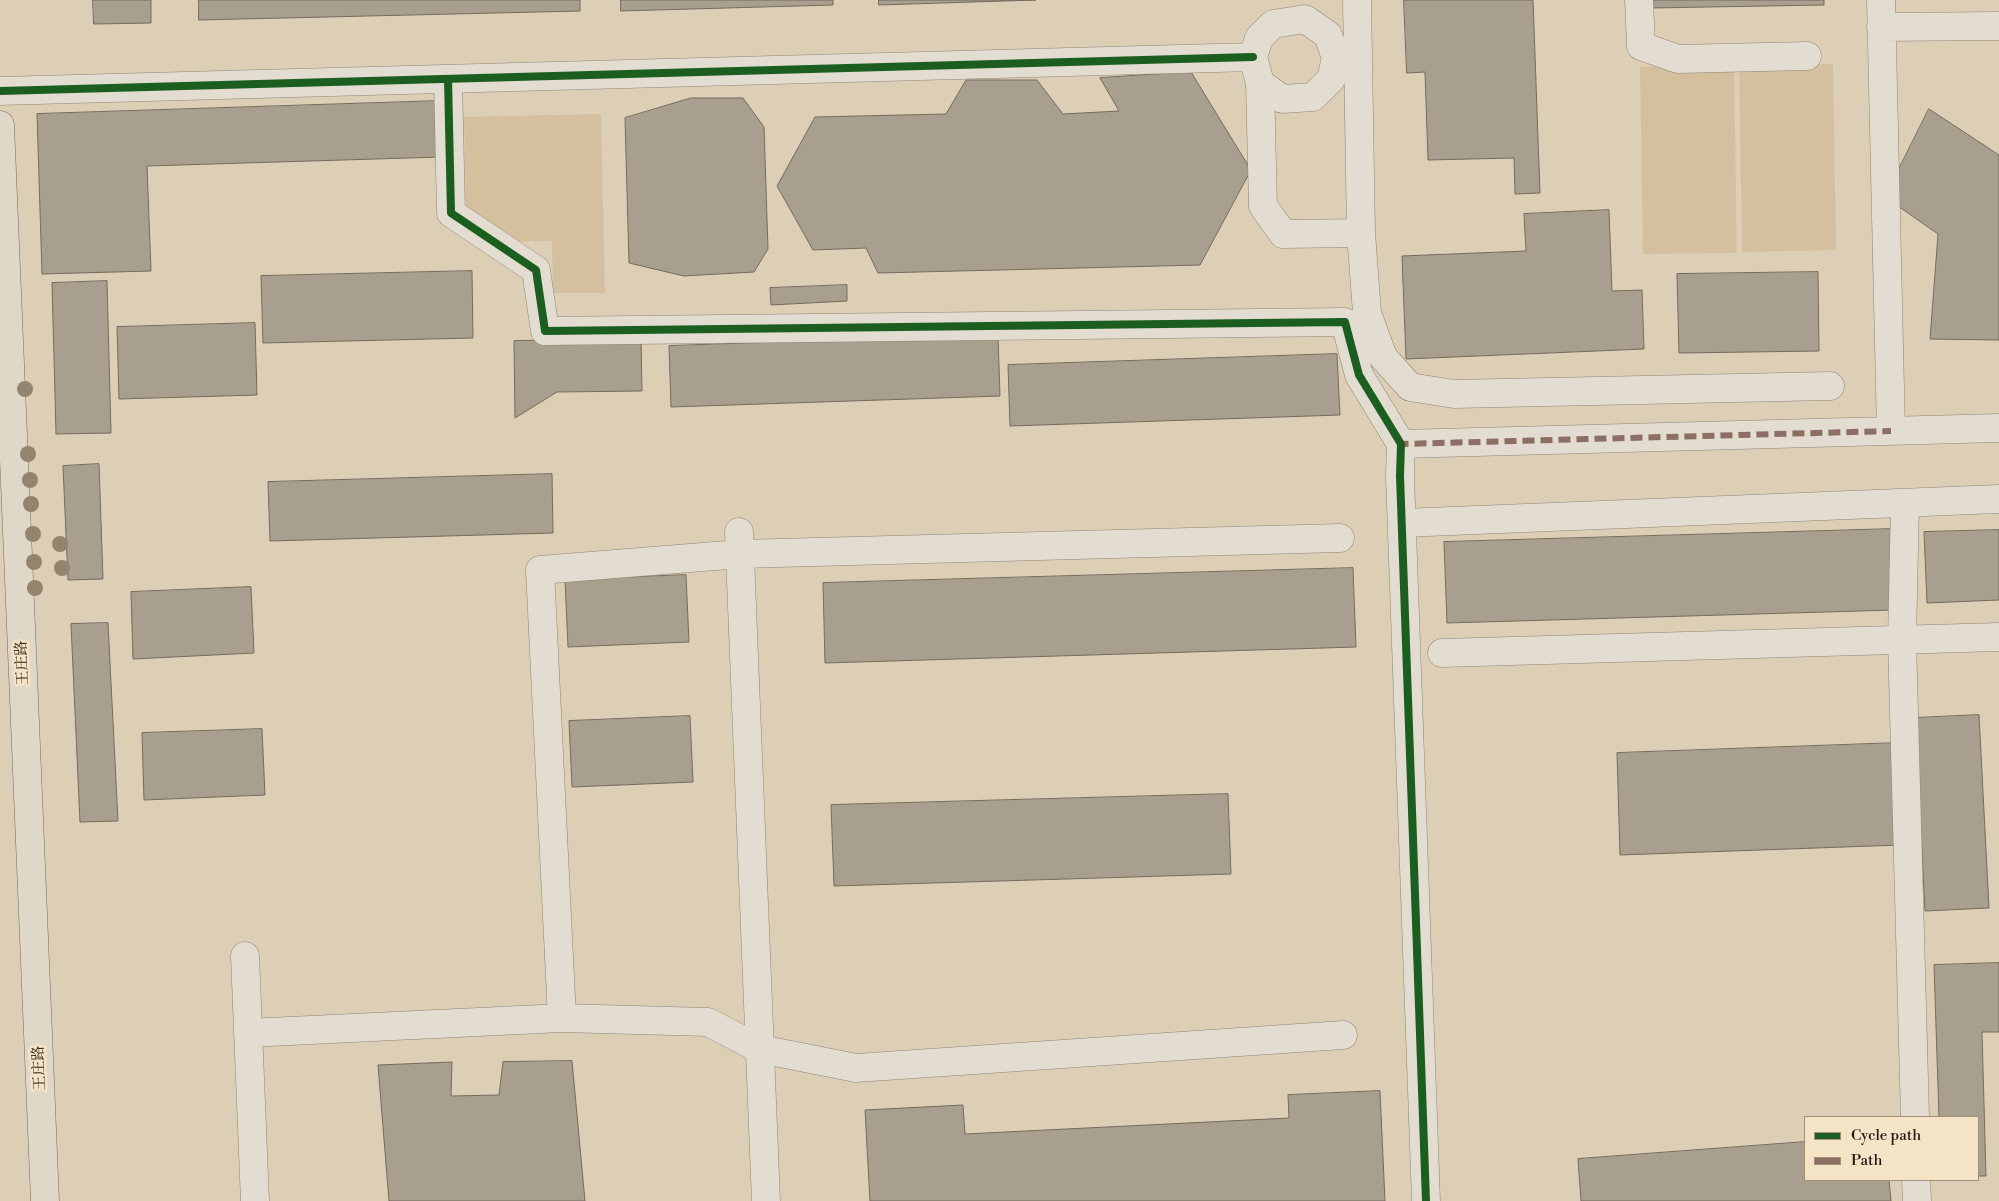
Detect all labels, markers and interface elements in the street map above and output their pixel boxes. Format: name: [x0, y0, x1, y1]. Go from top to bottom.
street label: 王庄路: [13, 640, 33, 686]
street label: 王庄路: [30, 1045, 50, 1091]
legend: [1804, 1116, 1979, 1181]
text: Cycle path: [1851, 1126, 1921, 1145]
text: Path: [1851, 1151, 1883, 1170]

